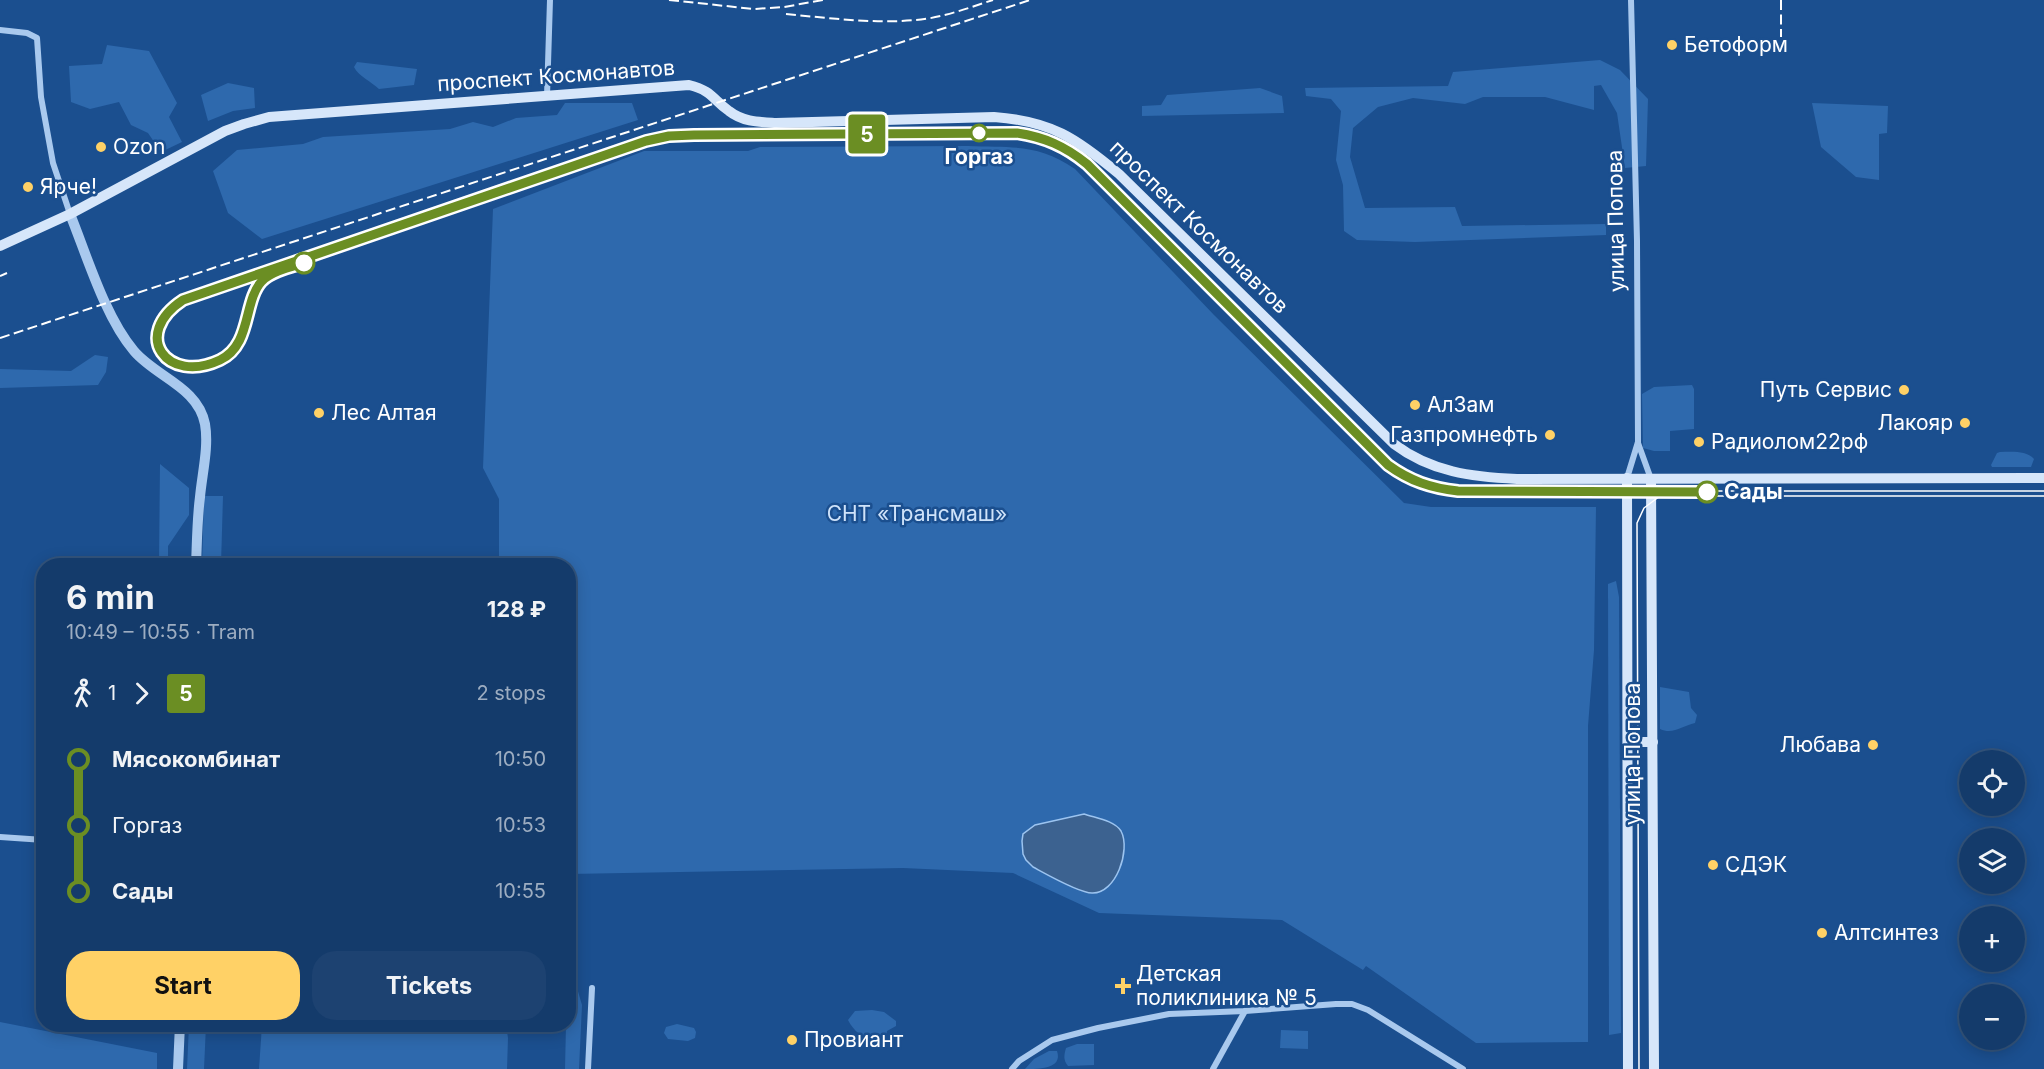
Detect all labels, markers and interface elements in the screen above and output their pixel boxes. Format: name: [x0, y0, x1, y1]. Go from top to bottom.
place label: Бетоформ: [1684, 32, 1788, 57]
marker: Бетоформ: [1665, 38, 1679, 52]
street label: проспект Космонавтов: [436, 55, 676, 96]
line badge: 5: [848, 114, 886, 154]
text: 5: [860, 122, 874, 147]
marker: Горгаз: [970, 124, 988, 142]
place label: Ozon: [113, 134, 165, 159]
street label: проспект Космонавтов: [1105, 135, 1294, 318]
marker: Ozon: [94, 140, 108, 154]
place label: Горгаз: [944, 144, 1014, 169]
street label: улица Попова: [1602, 150, 1629, 292]
place label: Ярче!: [40, 174, 97, 199]
marker: Ярче!: [21, 180, 35, 194]
unlabelled marker: [293, 252, 315, 274]
place label: Путь Сервис: [1760, 377, 1892, 402]
marker: Путь Сервис: [1897, 383, 1911, 397]
place label: АлЗам: [1427, 392, 1495, 417]
marker: АлЗам: [1408, 398, 1422, 412]
place label: Лес Алтая: [331, 400, 437, 425]
marker: Лес Алтая: [312, 406, 326, 420]
place label: Лакояр: [1878, 410, 1953, 435]
marker: Лакояр: [1958, 416, 1972, 430]
place label: Газпромнефть: [1390, 422, 1538, 447]
marker: Газпромнефть: [1543, 428, 1557, 442]
place label: Радиолом22рф: [1711, 429, 1868, 454]
marker: Радиолом22рф: [1692, 435, 1706, 449]
place label: Сады: [1724, 479, 1783, 504]
marker: Сады: [1696, 481, 1718, 503]
park label: СНТ «Трансмаш»: [827, 501, 1007, 526]
text: 6 min: [66, 577, 155, 617]
text: 128 ₽: [487, 596, 546, 622]
text: 10:49 – 10:55 · Tram: [66, 620, 255, 644]
icon: walk: [66, 677, 99, 710]
icon: forward: [125, 677, 158, 710]
text: 1: [108, 681, 116, 705]
text: 5: [179, 681, 193, 706]
text: 2 stops: [476, 681, 546, 705]
street label: улица Попова: [1620, 683, 1645, 825]
place label: Любава: [1780, 732, 1861, 757]
marker: Любава: [1866, 738, 1880, 752]
text: Мясокомбинат: [112, 746, 280, 772]
text: 10:50: [495, 747, 546, 771]
map controls: [1959, 750, 2025, 1050]
button: locate: [1959, 750, 2025, 816]
text: Горгаз: [112, 812, 183, 838]
text: 10:53: [495, 813, 546, 837]
button: layers: [1959, 828, 2025, 894]
place label: СДЭК: [1725, 852, 1787, 877]
marker: СДЭК: [1706, 858, 1720, 872]
text: Сады: [112, 878, 174, 904]
text: 10:55: [495, 879, 546, 903]
button: +: [1959, 906, 2025, 972]
place label: Алтсинтез: [1834, 920, 1939, 945]
marker: Алтсинтез: [1815, 926, 1829, 940]
button: Start: [66, 951, 300, 1020]
button: Tickets: [312, 951, 546, 1020]
place label: Детская поликлиника № 5: [1136, 961, 1317, 1010]
marker: Детская поликлиника № 5: [1114, 977, 1132, 995]
button: −: [1959, 984, 2025, 1050]
place label: Провиант: [804, 1027, 904, 1052]
marker: Провиант: [785, 1033, 799, 1047]

